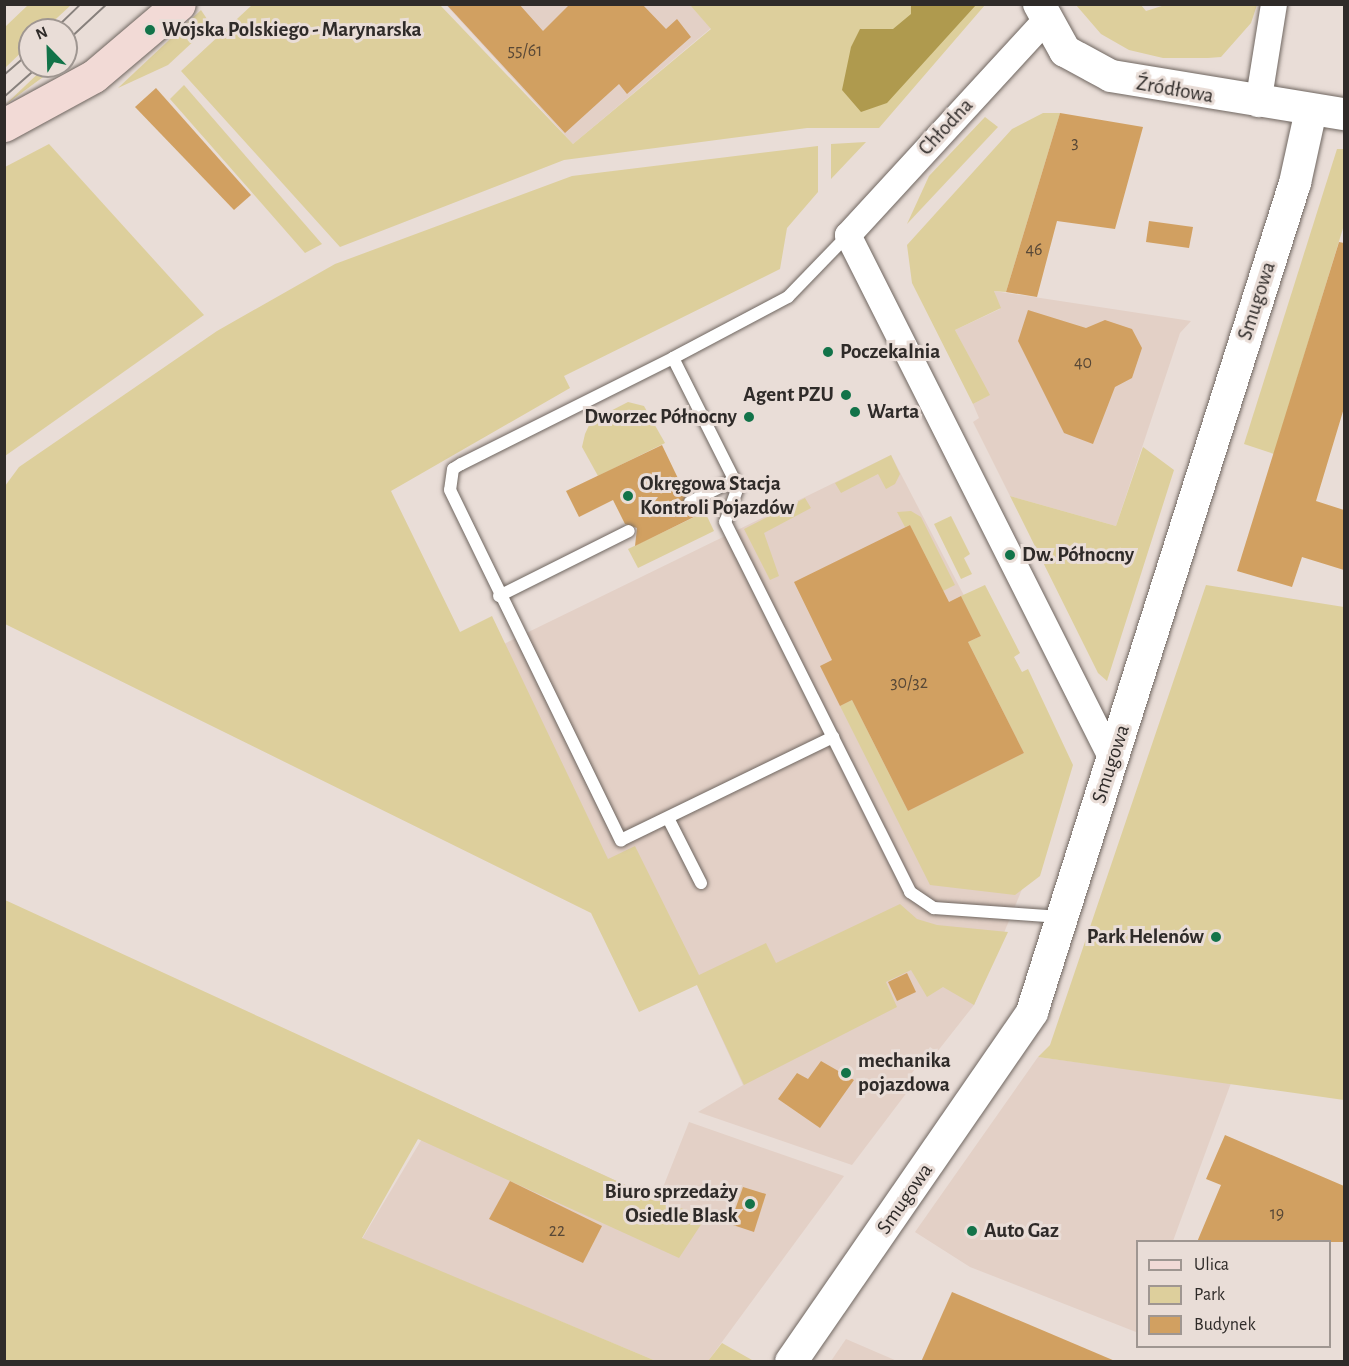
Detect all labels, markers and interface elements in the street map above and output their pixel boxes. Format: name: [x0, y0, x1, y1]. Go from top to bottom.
place label: Wojska Polskiego - Marynarska: [162, 17, 422, 43]
north arrow: [18, 18, 78, 78]
marker: Wojska Polskiego - Marynarska: [143, 23, 157, 37]
text: N: [34, 24, 50, 43]
house number: 55/61: [508, 40, 542, 62]
street label: Źródłowa: [1134, 71, 1216, 109]
street label: Chłodna: [913, 93, 979, 161]
house number: 3: [1071, 132, 1079, 154]
house number: 46: [1025, 239, 1043, 261]
street label: Smugowa: [1233, 259, 1281, 343]
place label: Poczekalnia: [840, 339, 940, 365]
marker: Poczekalnia: [821, 345, 835, 359]
house number: 40: [1074, 352, 1092, 374]
place label: Agent PZU: [743, 382, 834, 408]
marker: Agent PZU: [839, 388, 853, 402]
place label: Warta: [867, 399, 919, 425]
place label: Dworzec Północny: [584, 404, 737, 430]
marker: Warta: [848, 405, 862, 419]
marker: Dworzec Północny: [742, 410, 756, 424]
place label: Okręgowa Stacja Kontroli Pojazdów: [640, 471, 794, 521]
marker: Okręgowa Stacja Kontroli Pojazdów: [621, 489, 635, 503]
place label: Dw. Północny: [1022, 542, 1134, 568]
marker: Dw. Północny: [1003, 548, 1017, 562]
house number: 30/32: [890, 672, 928, 694]
street label: Smugowa: [1087, 722, 1135, 806]
place label: Park Helenów: [1087, 924, 1204, 950]
marker: Park Helenów: [1209, 930, 1223, 944]
place label: mechanika pojazdowa: [858, 1048, 951, 1098]
marker: mechanika pojazdowa: [839, 1066, 853, 1080]
street label: Smugowa: [871, 1159, 939, 1239]
place label: Biuro sprzedaży Osiedle Blask: [604, 1179, 738, 1229]
marker: Biuro sprzedaży Osiedle Blask: [743, 1197, 757, 1211]
house number: 19: [1270, 1203, 1284, 1225]
place label: Auto Gaz: [984, 1218, 1059, 1244]
house number: 22: [549, 1220, 565, 1242]
marker: Auto Gaz: [965, 1224, 979, 1238]
legend: [1136, 1240, 1331, 1348]
text: Ulica: [1194, 1256, 1229, 1274]
text: Park: [1194, 1286, 1225, 1304]
text: Budynek: [1194, 1316, 1256, 1334]

